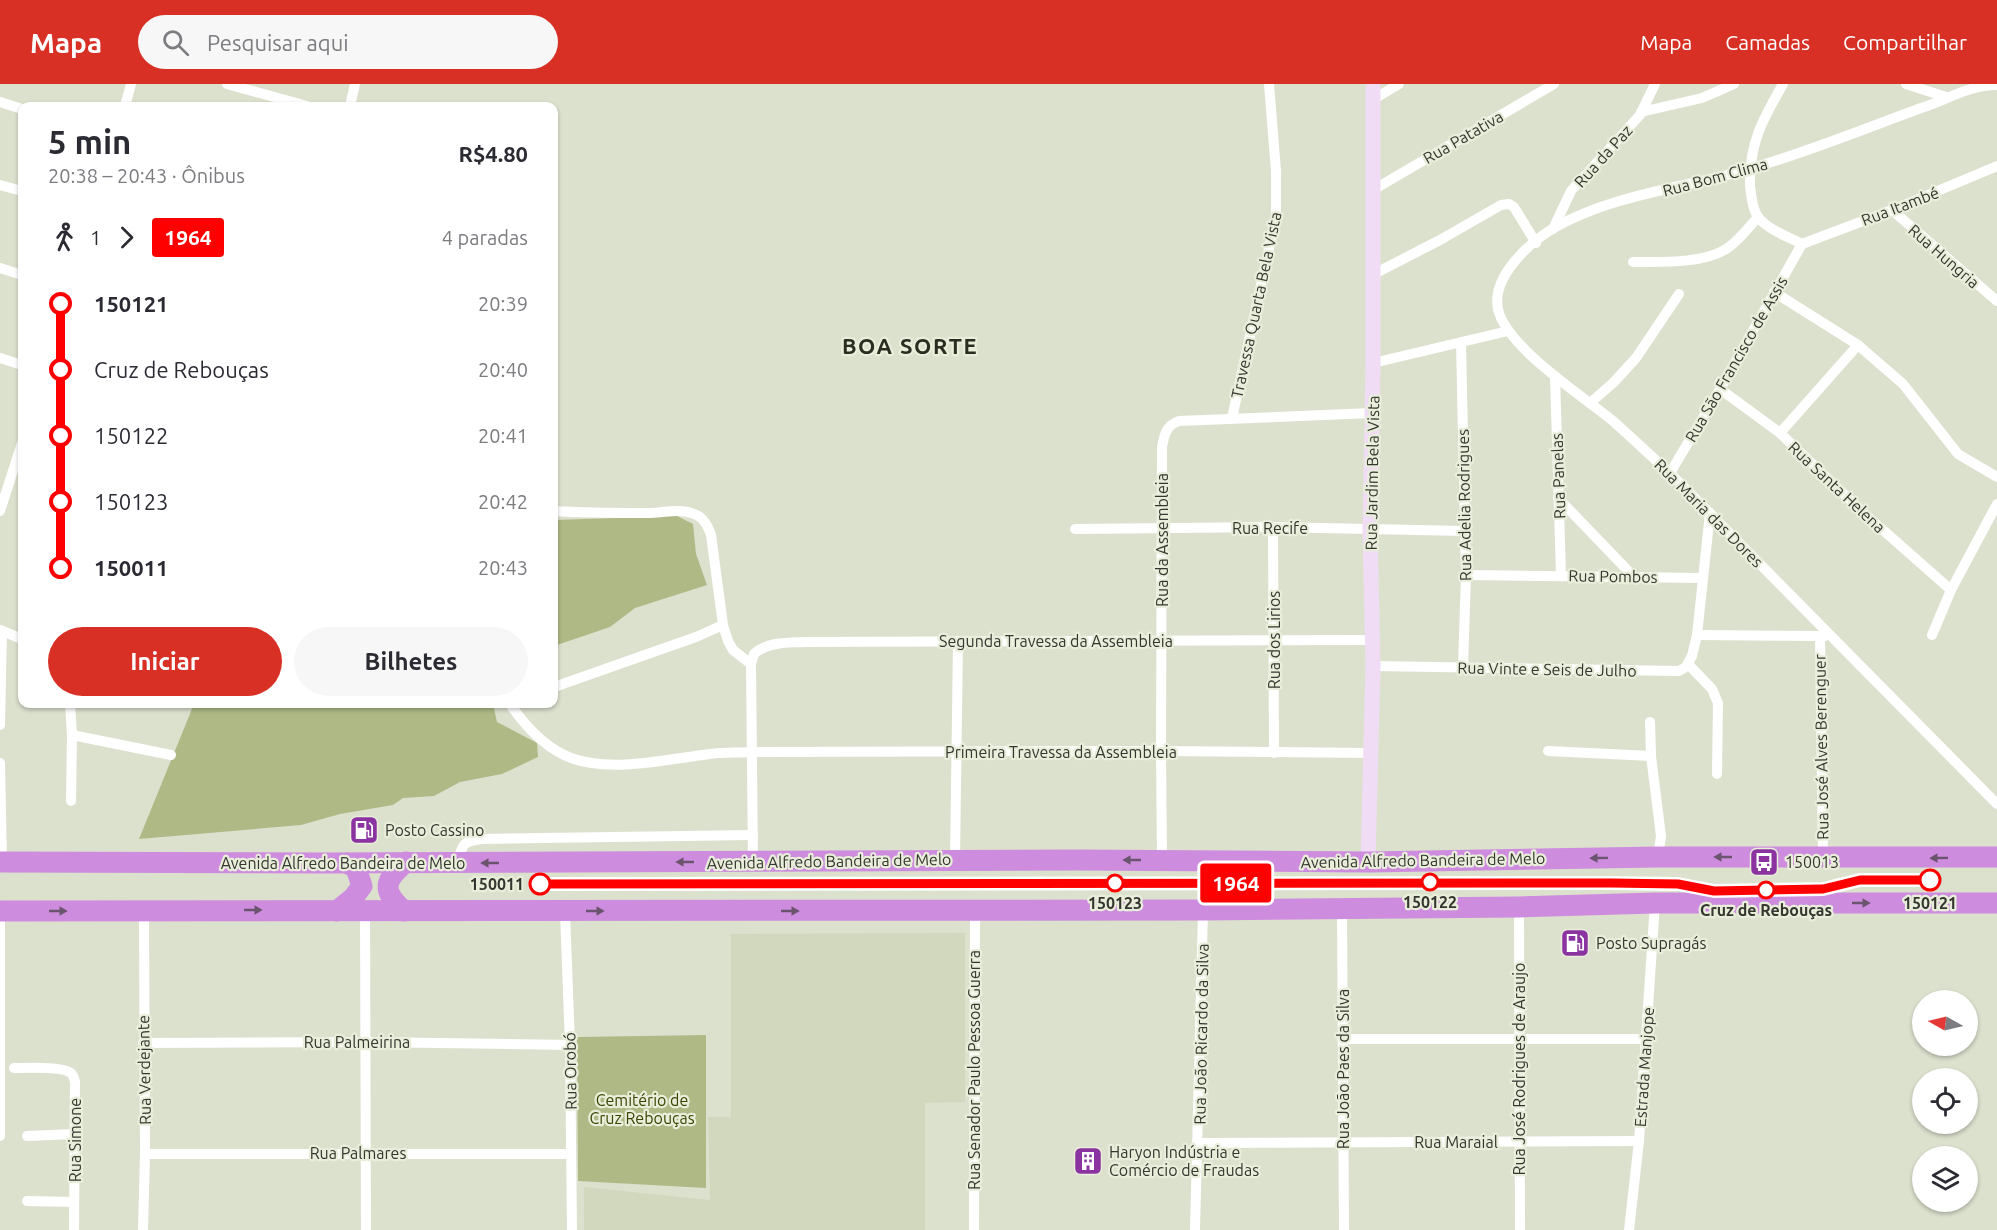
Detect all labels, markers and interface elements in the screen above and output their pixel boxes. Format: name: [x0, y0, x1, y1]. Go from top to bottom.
search box: [138, 15, 558, 69]
icon: search: [159, 26, 192, 59]
text: Mapa: [30, 27, 102, 58]
text: Pesquisar aqui: [207, 30, 349, 55]
text: Mapa: [1640, 30, 1692, 54]
text: Camadas: [1725, 30, 1810, 54]
text: Compartilhar: [1843, 30, 1967, 54]
street label: Rua Patativa: [1420, 107, 1506, 167]
street label: Rua da Paz: [1570, 121, 1636, 191]
text: 5 min: [48, 123, 131, 160]
text: R$4.80: [459, 141, 528, 166]
street label: Rua Bom Clima: [1661, 154, 1769, 200]
text: 20:38 – 20:43 · Ônibus: [48, 164, 245, 187]
street label: Rua Itambé: [1859, 183, 1941, 229]
street label: Travessa Quarta Bela Vista: [1227, 210, 1285, 400]
street label: Rua Hungria: [1905, 220, 1983, 292]
icon: walk: [48, 221, 81, 254]
icon: forward: [110, 221, 143, 254]
text: 1964: [164, 225, 212, 249]
text: 1: [90, 226, 101, 249]
text: 4 paradas: [442, 226, 528, 249]
street label: Rua São Francisco de Assis: [1681, 273, 1791, 445]
text: 150121: [94, 291, 168, 316]
text: 20:39: [478, 292, 528, 315]
district label: BOA SORTE: [842, 333, 978, 358]
text: Cruz de Rebouças: [94, 357, 269, 382]
text: 20:40: [478, 358, 528, 381]
street label: Rua Jardim Bela Vista: [1362, 395, 1382, 551]
text: 150122: [94, 423, 168, 448]
text: 20:41: [478, 424, 528, 447]
street label: Rua Adelia Rodrigues: [1454, 429, 1474, 581]
street label: Rua Panelas: [1548, 433, 1568, 519]
street label: Rua Santa Helena: [1785, 438, 1889, 536]
street label: Rua Maria das Dores: [1651, 455, 1767, 571]
street label: Rua da Assembleia: [1153, 473, 1171, 607]
text: 150123: [94, 489, 168, 514]
text: 20:42: [478, 490, 528, 513]
street label: Rua Recife: [1232, 519, 1308, 537]
text: 150011: [94, 555, 168, 580]
text: 20:43: [478, 556, 528, 579]
street label: Rua Pombos: [1568, 566, 1658, 586]
street label: Rua dos Lirios: [1265, 591, 1283, 689]
button: Iniciar: [48, 627, 282, 696]
button: Bilhetes: [294, 627, 528, 696]
street label: Segunda Travessa da Assembleia: [939, 632, 1173, 650]
street label: Rua José Alves Berenguer: [1810, 654, 1832, 840]
street label: Rua Vinte e Seis de Julho: [1457, 658, 1637, 680]
street label: Primeira Travessa da Assembleia: [945, 743, 1177, 761]
fuel station icon: Posto Cassino: [348, 814, 380, 846]
place label: Posto Cassino: [385, 821, 484, 839]
bus stop icon: 150013: [1748, 846, 1780, 878]
street label: Avenida Alfredo Bandeira de Melo: [1301, 849, 1545, 871]
street label: Avenida Alfredo Bandeira de Melo: [707, 850, 951, 872]
one-way arrow: [1713, 852, 1732, 862]
one-way arrow: [1590, 853, 1609, 863]
place label: 150013: [1785, 853, 1839, 871]
one-way arrow: [1929, 853, 1948, 862]
street label: Avenida Alfredo Bandeira de Melo: [221, 854, 465, 872]
one-way arrow: [1122, 855, 1141, 865]
one-way arrow: [675, 857, 694, 867]
one-way arrow: [480, 858, 499, 868]
line badge: 1964: [1194, 864, 1278, 902]
marker: 150121: [1919, 869, 1941, 891]
text: 1964: [1212, 871, 1260, 895]
marker: 150011: [529, 873, 551, 895]
marker: 150122: [1421, 873, 1439, 891]
marker: 150123: [1106, 874, 1124, 892]
place label: 150011: [470, 875, 524, 893]
marker: Cruz de Rebouças: [1757, 881, 1775, 899]
place label: 150122: [1403, 893, 1457, 911]
place label: 150123: [1088, 894, 1142, 912]
place label: 150121: [1903, 894, 1957, 912]
one-way arrow: [1851, 898, 1870, 908]
place label: Cruz de Rebouças: [1700, 901, 1832, 920]
one-way arrow: [49, 906, 68, 916]
one-way arrow: [244, 906, 263, 915]
one-way arrow: [586, 906, 605, 916]
one-way arrow: [781, 906, 800, 916]
fuel station icon: Posto Supragás: [1559, 927, 1591, 959]
place label: Posto Supragás: [1596, 934, 1707, 952]
street label: Rua João Ricardo da Silva: [1190, 943, 1212, 1125]
street label: Rua Senador Paulo Pessoa Guerra: [965, 950, 983, 1190]
street label: Rua José Rodrigues de Araujo: [1510, 963, 1528, 1175]
street label: Rua João Paes da Silva: [1334, 989, 1352, 1149]
north arrow: [1912, 990, 1978, 1056]
map controls: [1912, 990, 1978, 1212]
street label: Estrada Manjope: [1631, 1006, 1657, 1128]
street label: Rua Verdejante: [134, 1015, 154, 1125]
street label: Rua Orobó: [560, 1032, 580, 1110]
street label: Rua Palmeirina: [304, 1033, 410, 1051]
button: locate: [1912, 1068, 1978, 1134]
park label: Cemitério de Cruz Rebouças: [589, 1091, 695, 1127]
street label: Rua Simone: [66, 1098, 84, 1182]
street label: Rua Maraial: [1414, 1133, 1498, 1151]
place label: Haryon Indústria e Comércio de Fraudas: [1109, 1143, 1259, 1179]
street label: Rua Palmares: [310, 1144, 406, 1162]
building icon: Haryon Indústria e Comércio de Fraudas: [1072, 1145, 1104, 1177]
button: layers: [1912, 1146, 1978, 1212]

